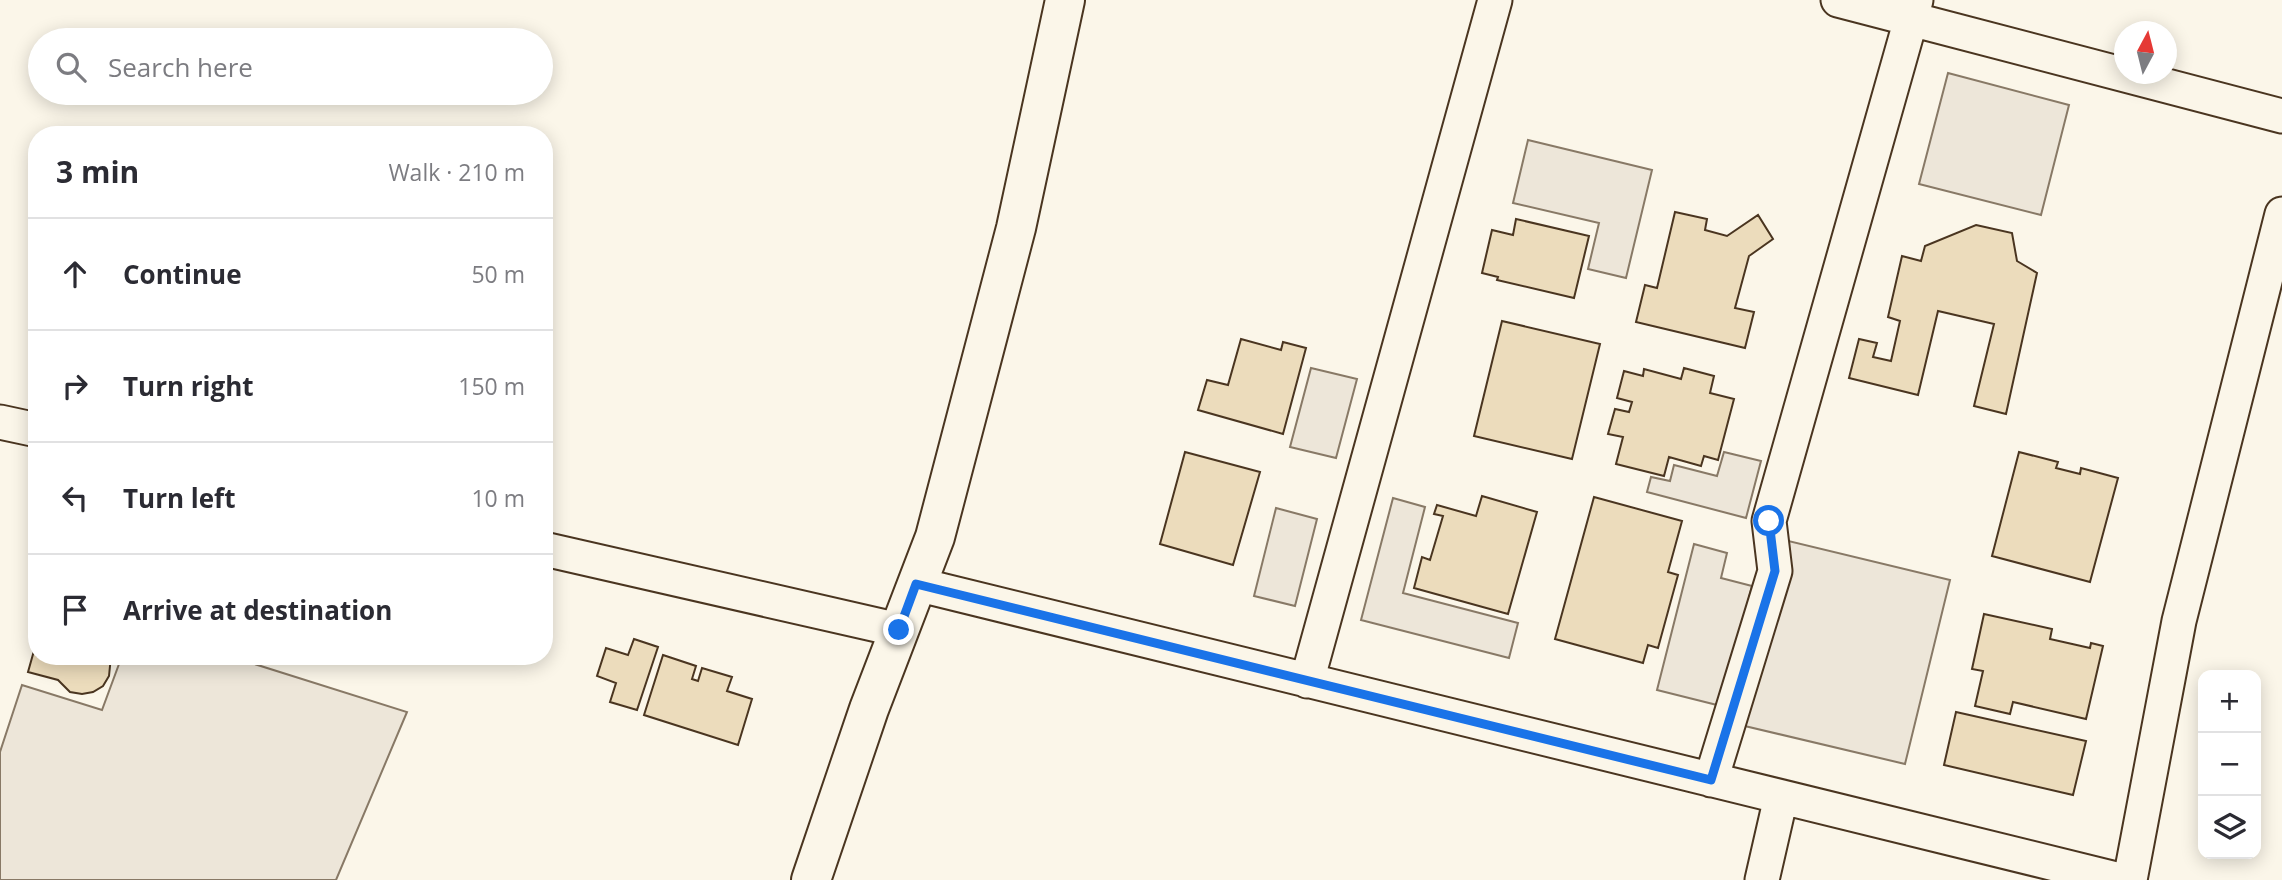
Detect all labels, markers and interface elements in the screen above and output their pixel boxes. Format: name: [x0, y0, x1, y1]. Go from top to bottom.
north arrow: [2114, 21, 2177, 84]
search box: [28, 28, 553, 105]
icon: search: [52, 48, 90, 86]
text: Search here: [108, 49, 253, 85]
text: 3 min: [56, 151, 139, 192]
text: Walk · 210 m: [388, 156, 525, 188]
icon: ahead: [56, 255, 94, 293]
text: Continue: [123, 256, 242, 292]
text: 50 m: [471, 258, 525, 290]
icon: right: [56, 367, 94, 405]
text: Turn right: [123, 368, 254, 404]
text: 150 m: [458, 370, 525, 402]
icon: left: [56, 479, 94, 517]
text: Turn left: [123, 480, 235, 516]
text: 10 m: [471, 482, 525, 514]
route start: [1753, 505, 1784, 536]
icon: arrive: [56, 591, 94, 629]
text: Arrive at destination: [123, 592, 392, 628]
route end: [883, 614, 914, 645]
map controls: [2198, 670, 2261, 859]
button: +: [2198, 670, 2261, 733]
button: −: [2198, 733, 2261, 796]
button: layers: [2198, 796, 2261, 859]

